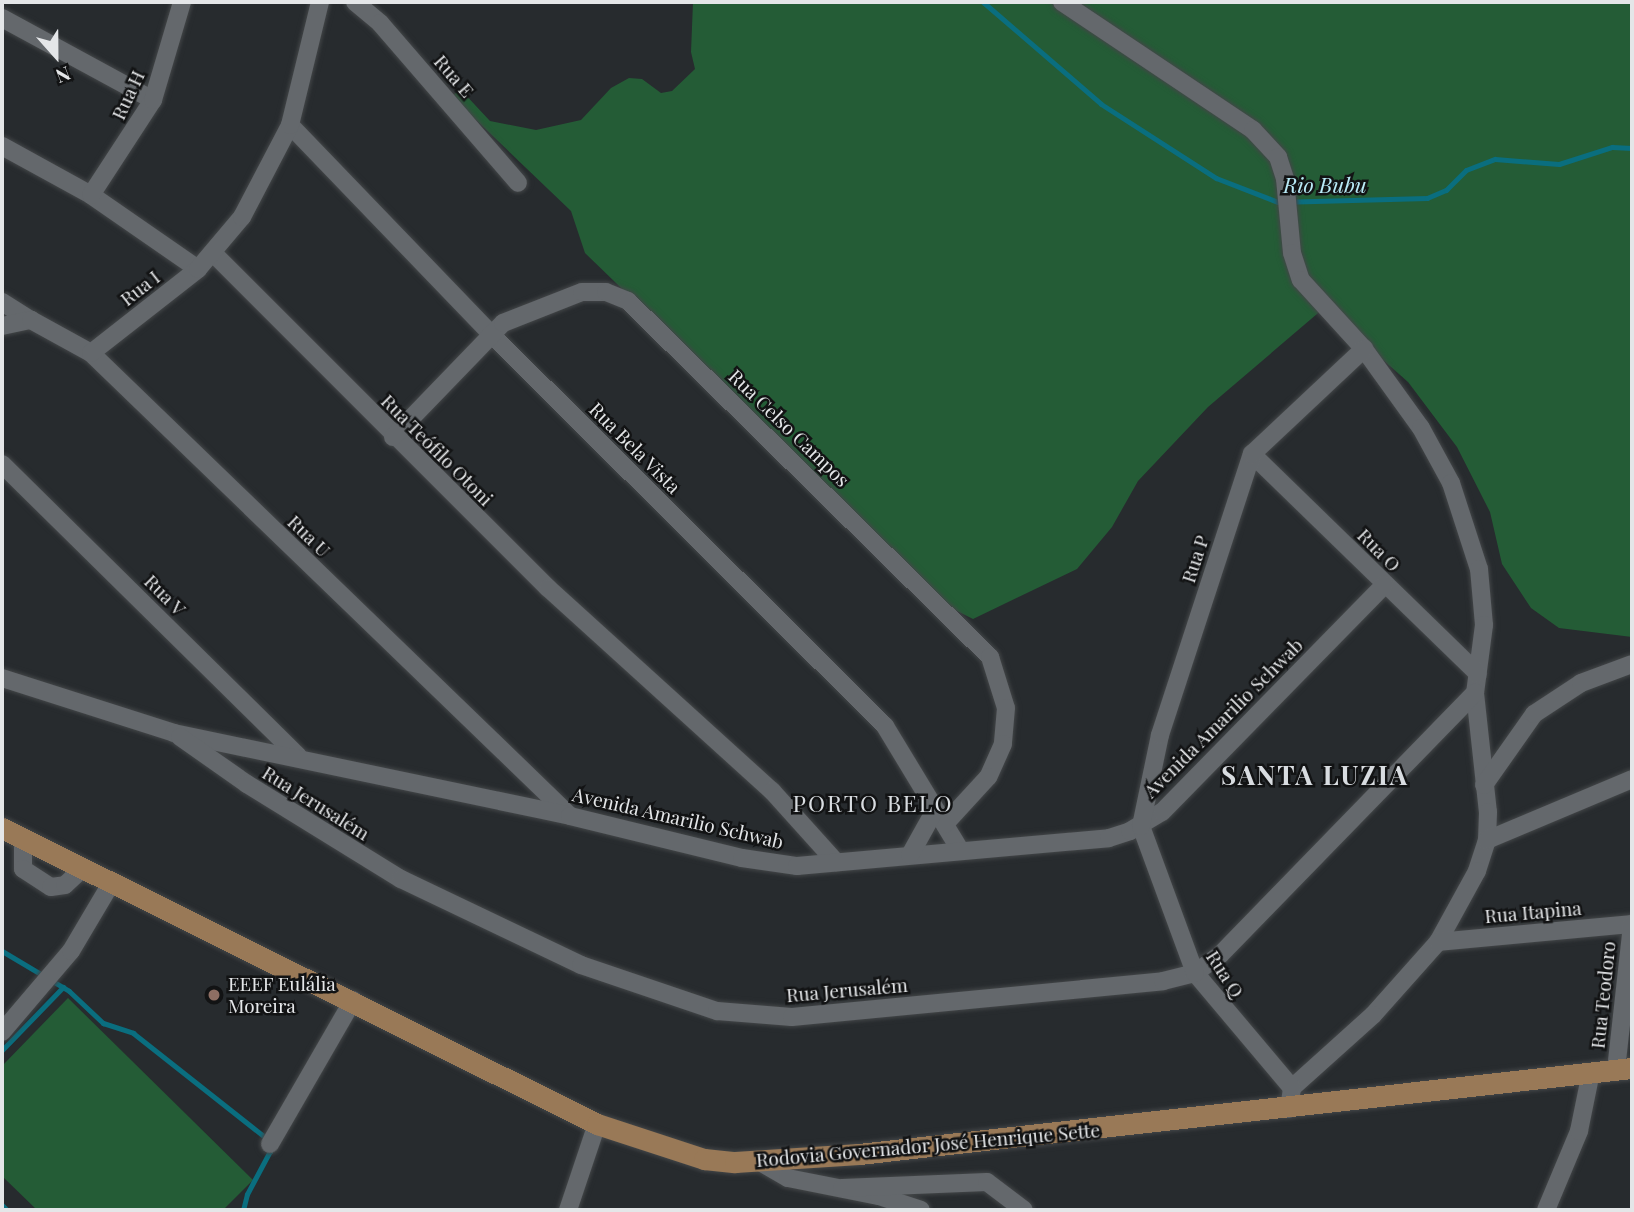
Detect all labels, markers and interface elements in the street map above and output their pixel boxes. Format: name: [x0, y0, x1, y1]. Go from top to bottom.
north arrow: [21, 21, 91, 91]
street label: Rua E: [429, 50, 479, 102]
text: N: [52, 61, 75, 90]
street label: Rua H: [107, 67, 149, 123]
water label: Rio Bubu: [1283, 171, 1367, 197]
street label: Rua I: [116, 265, 164, 311]
street label: Rua Celso Campos: [724, 365, 854, 491]
street label: Rua Teófilo Otoni: [376, 389, 498, 511]
street label: Rua Bela Vista: [584, 397, 686, 499]
street label: Rua U: [283, 510, 335, 562]
street label: Rua O: [1353, 524, 1405, 576]
street label: Rua P: [1177, 532, 1213, 586]
street label: Rua V: [139, 569, 191, 621]
street label: Avenida Amarilio Schwab: [1138, 633, 1308, 803]
district label: SANTA LUZIA: [1222, 759, 1408, 791]
street label: Rua Jerusalém: [258, 761, 374, 845]
street label: Avenida Amarilio Schwab: [570, 783, 786, 853]
district label: PORTO BELO: [794, 789, 952, 817]
street label: Rua Itapina: [1483, 896, 1583, 928]
street label: Rua Teodoro: [1586, 940, 1620, 1050]
street label: Rua Q: [1201, 946, 1249, 1002]
place label: EEEF Eulália Moreira: [228, 973, 336, 1017]
street label: Rua Jerusalém: [785, 973, 909, 1007]
marker: EEEF Eulália Moreira: [206, 987, 222, 1003]
street label: Rodovia Governador José Henrique Sette: [755, 1119, 1101, 1171]

